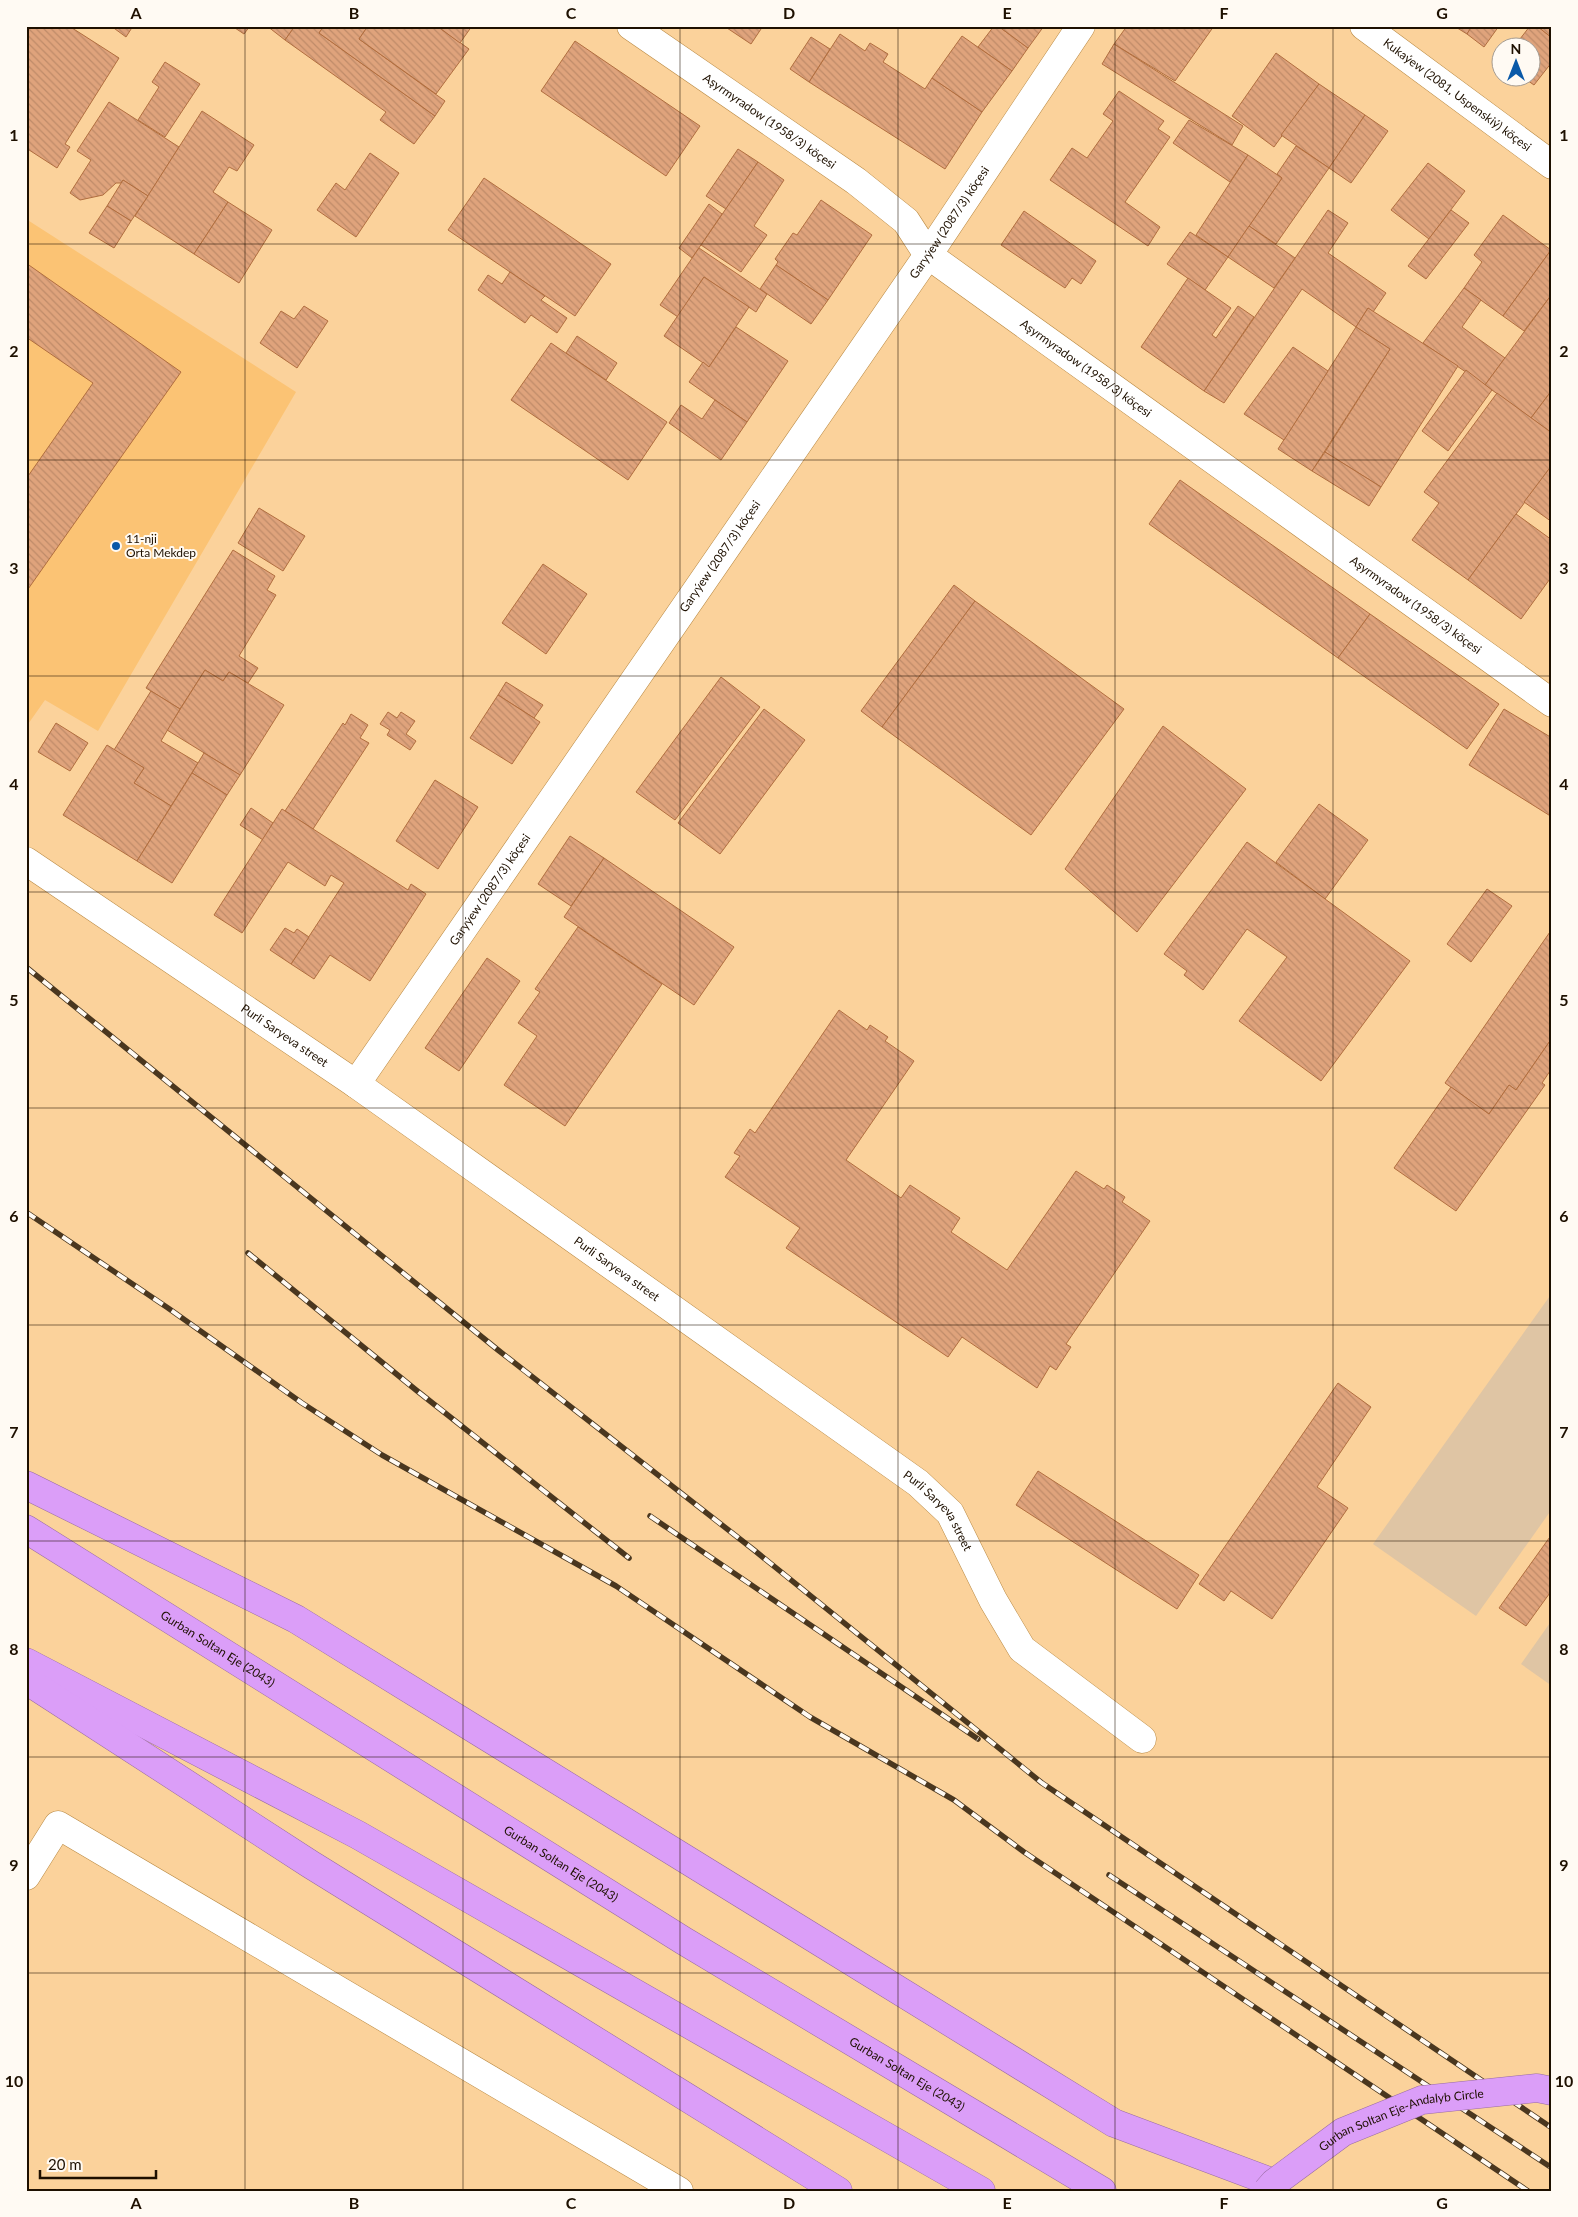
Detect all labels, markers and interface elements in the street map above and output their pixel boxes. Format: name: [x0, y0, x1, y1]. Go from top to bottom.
text: A: [129, 3, 142, 22]
text: B: [349, 3, 359, 22]
text: C: [566, 3, 577, 22]
text: D: [783, 3, 795, 22]
text: E: [1002, 3, 1012, 22]
text: F: [1219, 3, 1229, 22]
text: G: [1436, 3, 1448, 22]
street label: Kukaýew (2081, Uspenskiý) köçesi: [1381, 35, 1535, 154]
north arrow: [1490, 38, 1540, 88]
text: N: [1511, 40, 1521, 57]
street label: Aşyrmyradow (1958/3) köçesi: [700, 70, 839, 172]
text: 1: [9, 125, 19, 144]
text: 1: [1559, 125, 1569, 144]
street label: Garyýew (2087/3) köçesi: [906, 163, 992, 281]
street label: Aşyrmyradow (1958/3) köçesi: [1017, 316, 1155, 420]
text: 2: [9, 341, 19, 360]
text: 2: [1559, 341, 1569, 360]
street label: Garyýew (2087/3) köçesi: [676, 497, 763, 615]
place label: 11-nji Orta Mekdep: [126, 531, 196, 560]
marker: 11-nji Orta Mekdep: [110, 540, 122, 552]
street label: Aşyrmyradow (1958/3) köçesi: [1347, 552, 1485, 657]
text: 3: [9, 558, 19, 577]
text: 3: [1559, 558, 1569, 577]
text: 4: [9, 774, 19, 793]
text: 4: [1559, 774, 1569, 793]
street label: Garyýew (2087/3) köçesi: [446, 831, 533, 948]
text: 5: [9, 990, 19, 1009]
text: 5: [1559, 990, 1569, 1009]
street label: Purli Saryeva street: [238, 1001, 332, 1070]
text: 6: [9, 1206, 19, 1225]
text: 6: [1559, 1206, 1569, 1225]
street label: Purli Saryeva street: [571, 1233, 663, 1305]
text: 7: [9, 1422, 19, 1441]
text: 7: [1559, 1422, 1569, 1441]
street label: Purli Saryeva street: [901, 1467, 976, 1554]
street label: Gurban Soltan Eje (2043): [158, 1607, 278, 1690]
text: 8: [9, 1639, 19, 1658]
text: 8: [1559, 1639, 1569, 1658]
street label: Gurban Soltan Eje (2043): [501, 1822, 621, 1905]
text: 9: [9, 1855, 19, 1874]
text: 9: [1559, 1855, 1569, 1874]
street label: Gurban Soltan Eje (2043): [847, 2034, 968, 2114]
text: 10: [5, 2071, 23, 2090]
text: 10: [1555, 2071, 1573, 2090]
street label: Gurban Soltan Eje-Andalyb Circle: [1316, 2086, 1484, 2154]
scale bar: [40, 2147, 156, 2179]
text: 20 m: [48, 2155, 82, 2173]
text: A: [129, 2193, 142, 2212]
text: B: [349, 2193, 359, 2212]
text: C: [566, 2193, 577, 2212]
text: D: [783, 2193, 795, 2212]
text: E: [1002, 2193, 1012, 2212]
text: F: [1219, 2193, 1229, 2212]
text: G: [1436, 2193, 1448, 2212]

